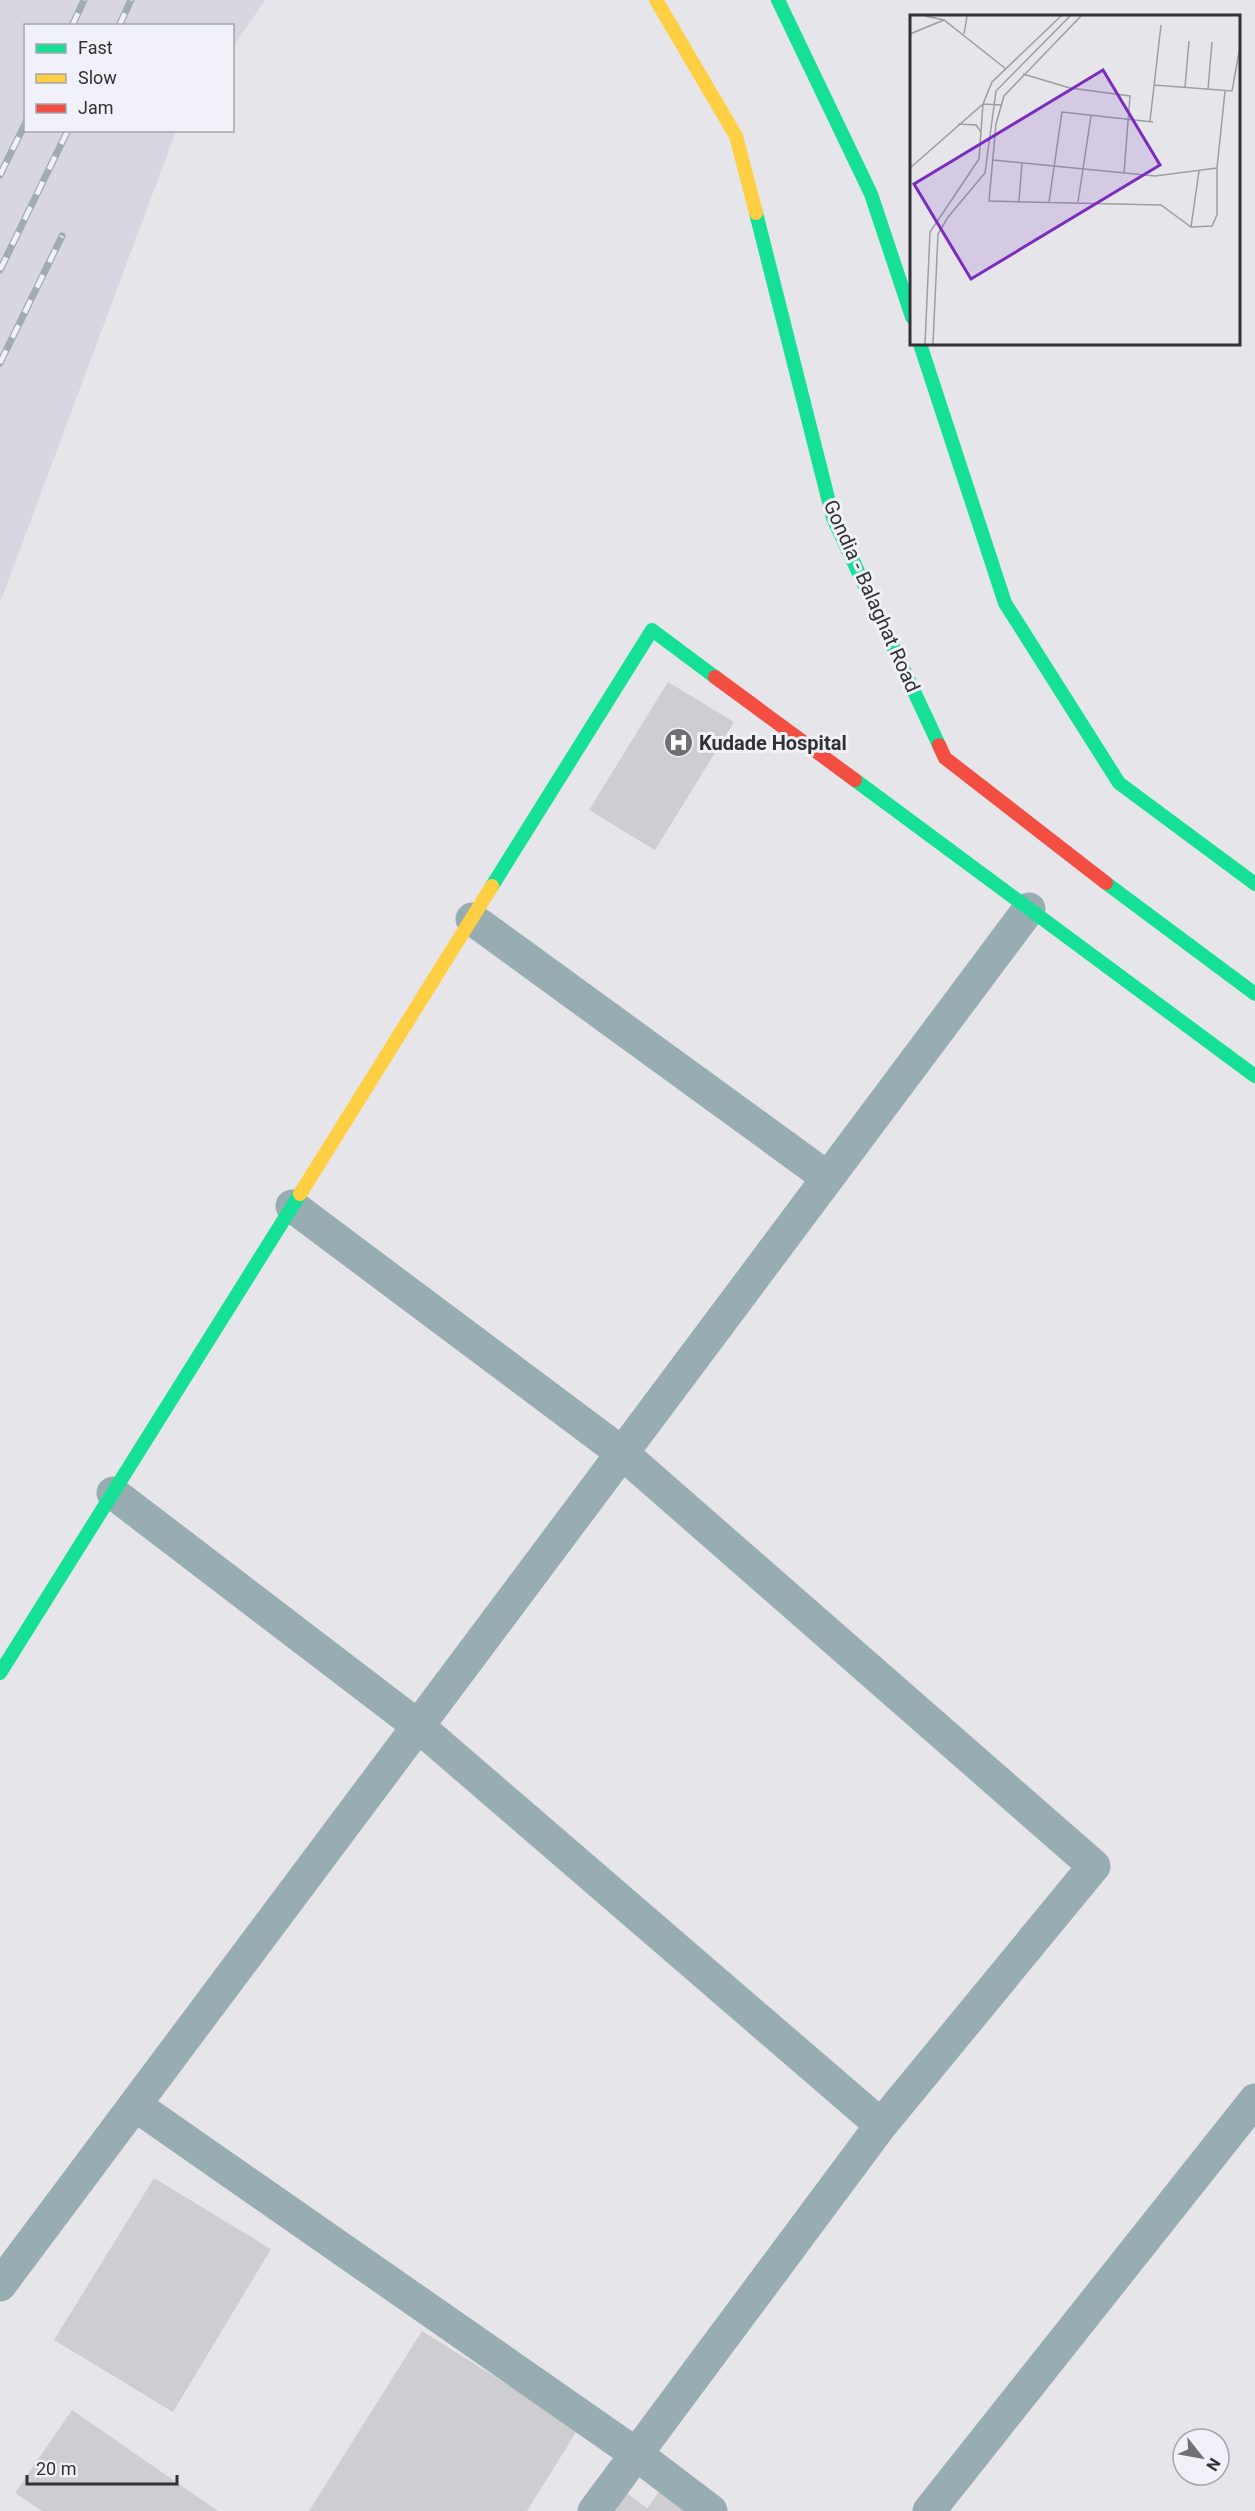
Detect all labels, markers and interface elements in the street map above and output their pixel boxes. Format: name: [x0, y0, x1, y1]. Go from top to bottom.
inset map: [910, 15, 1240, 345]
legend: [24, 24, 234, 132]
text: Fast: [78, 37, 113, 58]
text: Slow: [78, 67, 117, 88]
text: Jam: [78, 97, 114, 118]
street label: Gondia - Balaghat Road: [819, 496, 925, 696]
hospital icon: Kudade Hospital: [662, 727, 694, 759]
place label: Kudade Hospital: [699, 731, 847, 755]
north arrow: [1171, 2427, 1231, 2487]
scale bar: [27, 2448, 177, 2486]
text: N: [1202, 2455, 1224, 2474]
text: 20 m: [36, 2458, 76, 2479]

